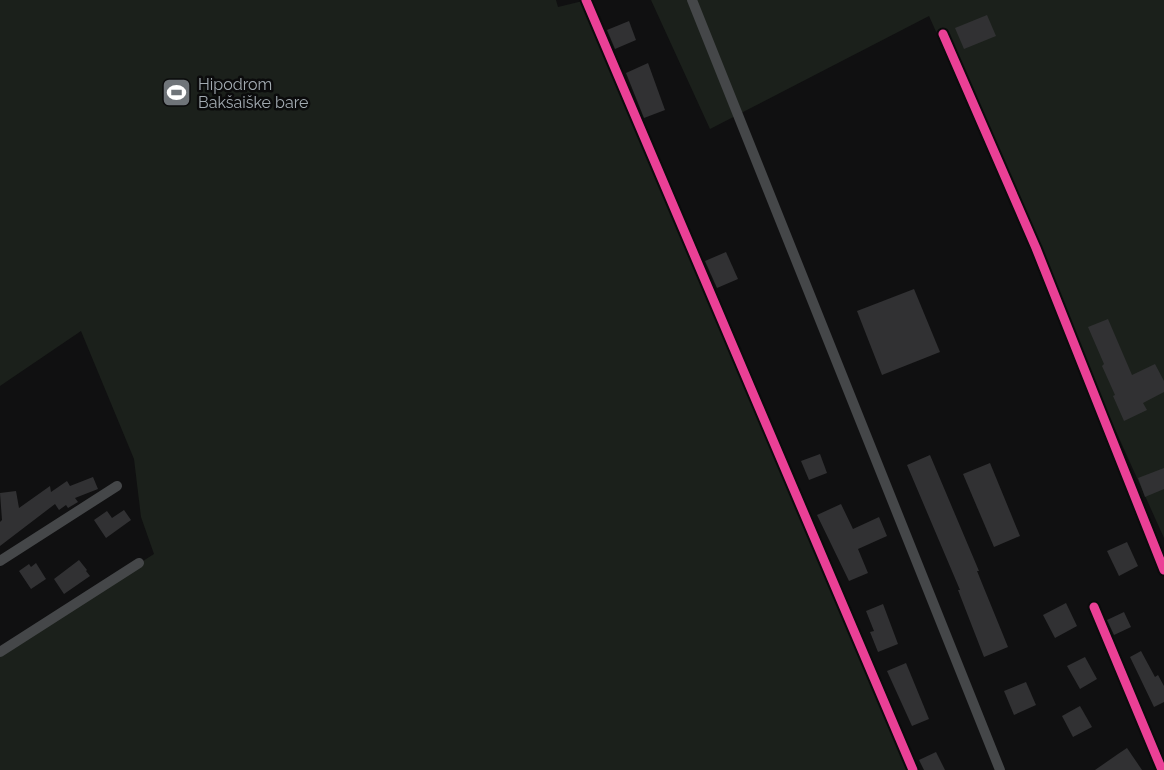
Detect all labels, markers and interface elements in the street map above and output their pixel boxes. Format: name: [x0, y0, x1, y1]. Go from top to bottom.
place label: Hipodrom Bakšaiške bare: [198, 75, 308, 112]
sports icon: Hipodrom Bakšaiške bare: [161, 77, 193, 109]

